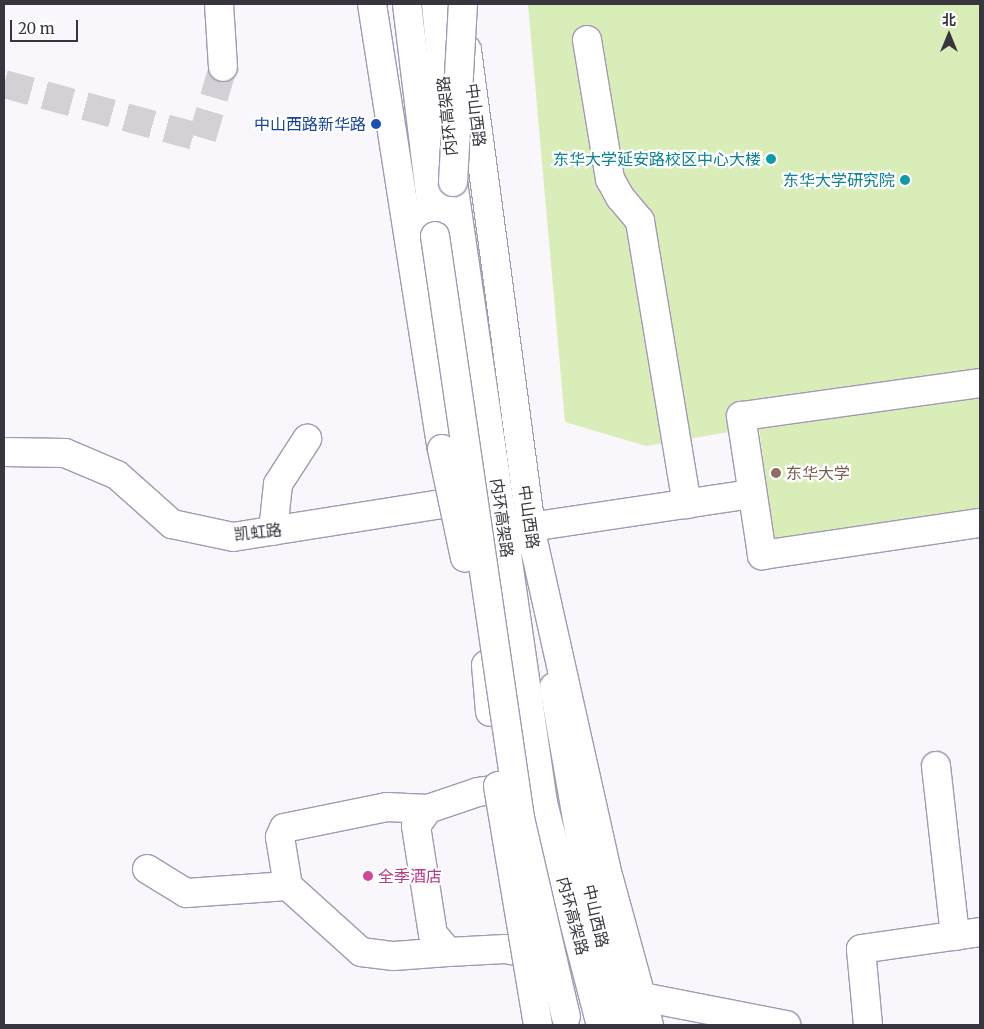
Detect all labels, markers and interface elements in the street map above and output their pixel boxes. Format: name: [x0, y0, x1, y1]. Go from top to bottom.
scale bar: [12, 10, 80, 42]
north arrow: [924, 10, 974, 60]
text: 北: [942, 11, 956, 29]
text: 20 m: [18, 19, 55, 38]
street label: 内环高架路: [433, 75, 461, 157]
street label: 中山西路: [463, 82, 489, 148]
place label: 中山西路新华路: [254, 114, 366, 134]
marker: 中山西路新华路: [370, 118, 382, 130]
place label: 东华大学延安路校区中心大楼: [553, 149, 761, 169]
marker: 东华大学延安路校区中心大楼: [765, 153, 777, 165]
place label: 东华大学研究院: [783, 170, 895, 190]
marker: 东华大学研究院: [899, 174, 911, 186]
place label: 东华大学: [786, 463, 850, 483]
marker: 东华大学: [770, 467, 782, 479]
street label: 内环高架路: [487, 477, 517, 559]
street label: 中山西路: [515, 484, 543, 550]
street label: 凯虹路: [233, 520, 283, 544]
place label: 全季酒店: [378, 866, 442, 886]
marker: 全季酒店: [362, 870, 374, 882]
street label: 内环高架路: [553, 875, 593, 957]
street label: 中山西路: [579, 883, 613, 949]

